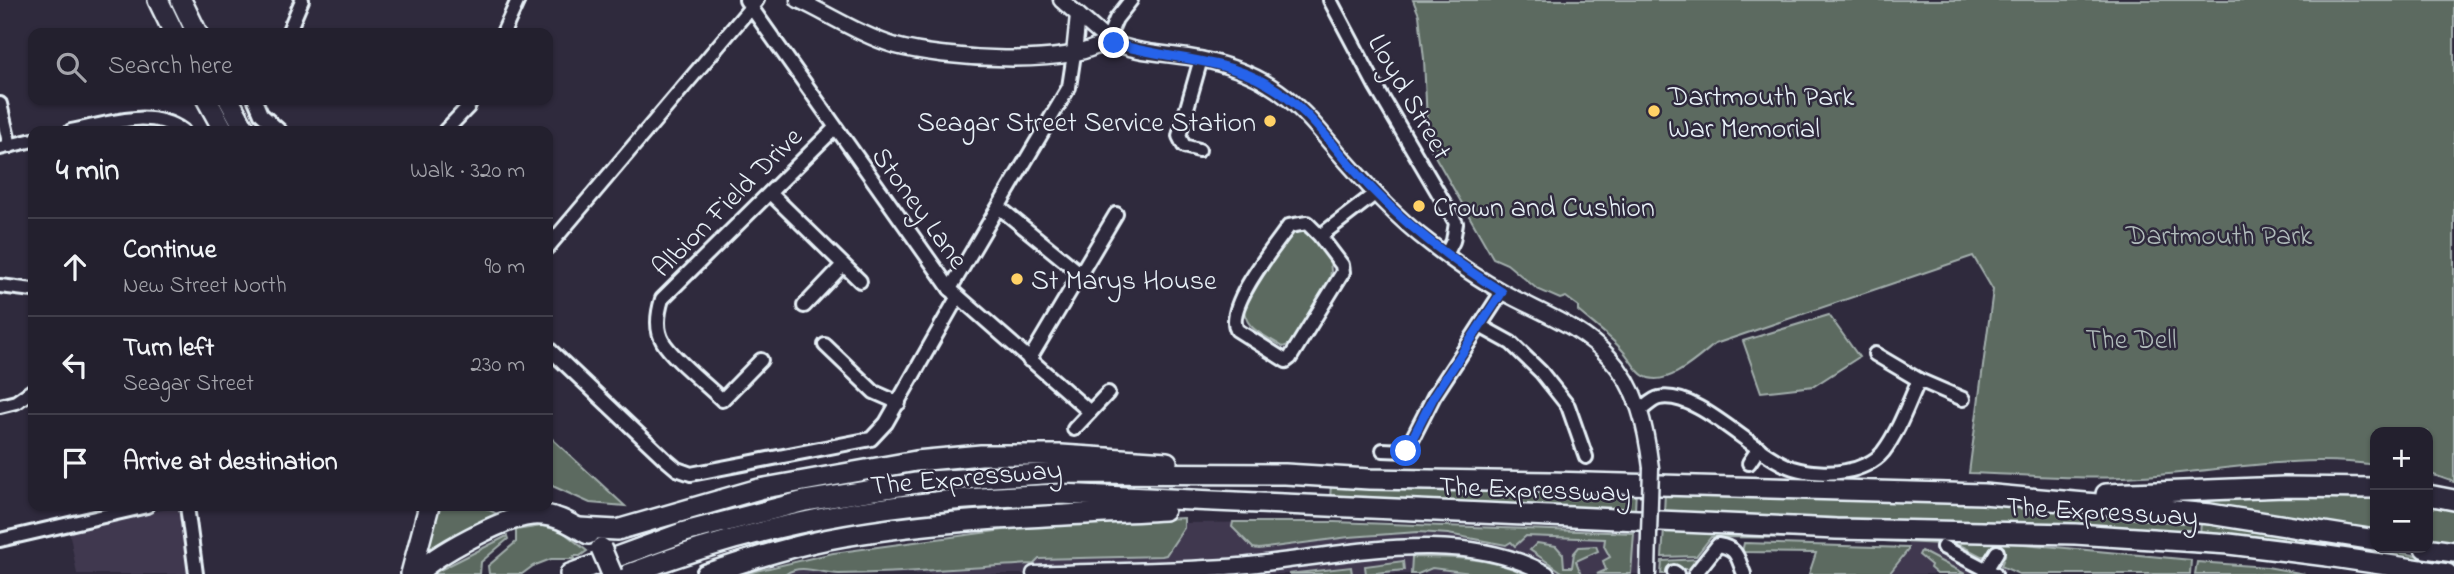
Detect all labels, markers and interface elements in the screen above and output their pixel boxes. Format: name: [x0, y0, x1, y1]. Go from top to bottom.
route end: [1098, 27, 1129, 58]
street label: Lloyd Street: [1355, 27, 1461, 168]
search box: [28, 28, 553, 105]
icon: search: [52, 48, 90, 86]
text: Search here: [108, 48, 233, 86]
place label: Dartmouth Park War Memorial: [1667, 78, 1855, 151]
marker: Dartmouth Park War Memorial: [1646, 103, 1662, 119]
place label: Seagar Street Service Station: [917, 104, 1256, 145]
marker: Seagar Street Service Station: [1262, 113, 1278, 129]
street label: Albion Field Drive: [644, 118, 814, 288]
street label: Stoney Lane: [860, 139, 977, 279]
text: 4 min: [56, 150, 119, 194]
text: Walk · 320 m: [410, 155, 525, 188]
place label: Crown and Cushion: [1433, 189, 1655, 230]
marker: Crown and Cushion: [1411, 198, 1427, 214]
park label: Dartmouth Park: [2125, 217, 2313, 258]
text: Continue: [123, 232, 216, 270]
icon: ahead: [56, 248, 94, 286]
text: 90 m: [485, 251, 525, 284]
place label: St Marys House: [1031, 262, 1217, 303]
text: New Street North: [123, 270, 287, 303]
marker: St Marys House: [1009, 271, 1025, 287]
park label: The Dell: [2085, 321, 2177, 362]
text: Turn left: [123, 330, 214, 368]
icon: left: [56, 346, 94, 384]
text: 230 m: [471, 349, 525, 382]
text: Seagar Street: [123, 368, 254, 401]
map controls: [2370, 427, 2433, 553]
button: +: [2370, 427, 2433, 490]
route start: [1390, 435, 1421, 466]
icon: arrive: [56, 444, 94, 482]
text: Arrive at destination: [123, 444, 338, 482]
street label: The Expressway: [869, 451, 1064, 508]
street label: The Expressway: [1438, 468, 1632, 515]
street label: The Expressway: [2005, 488, 2199, 539]
button: −: [2370, 490, 2433, 553]

